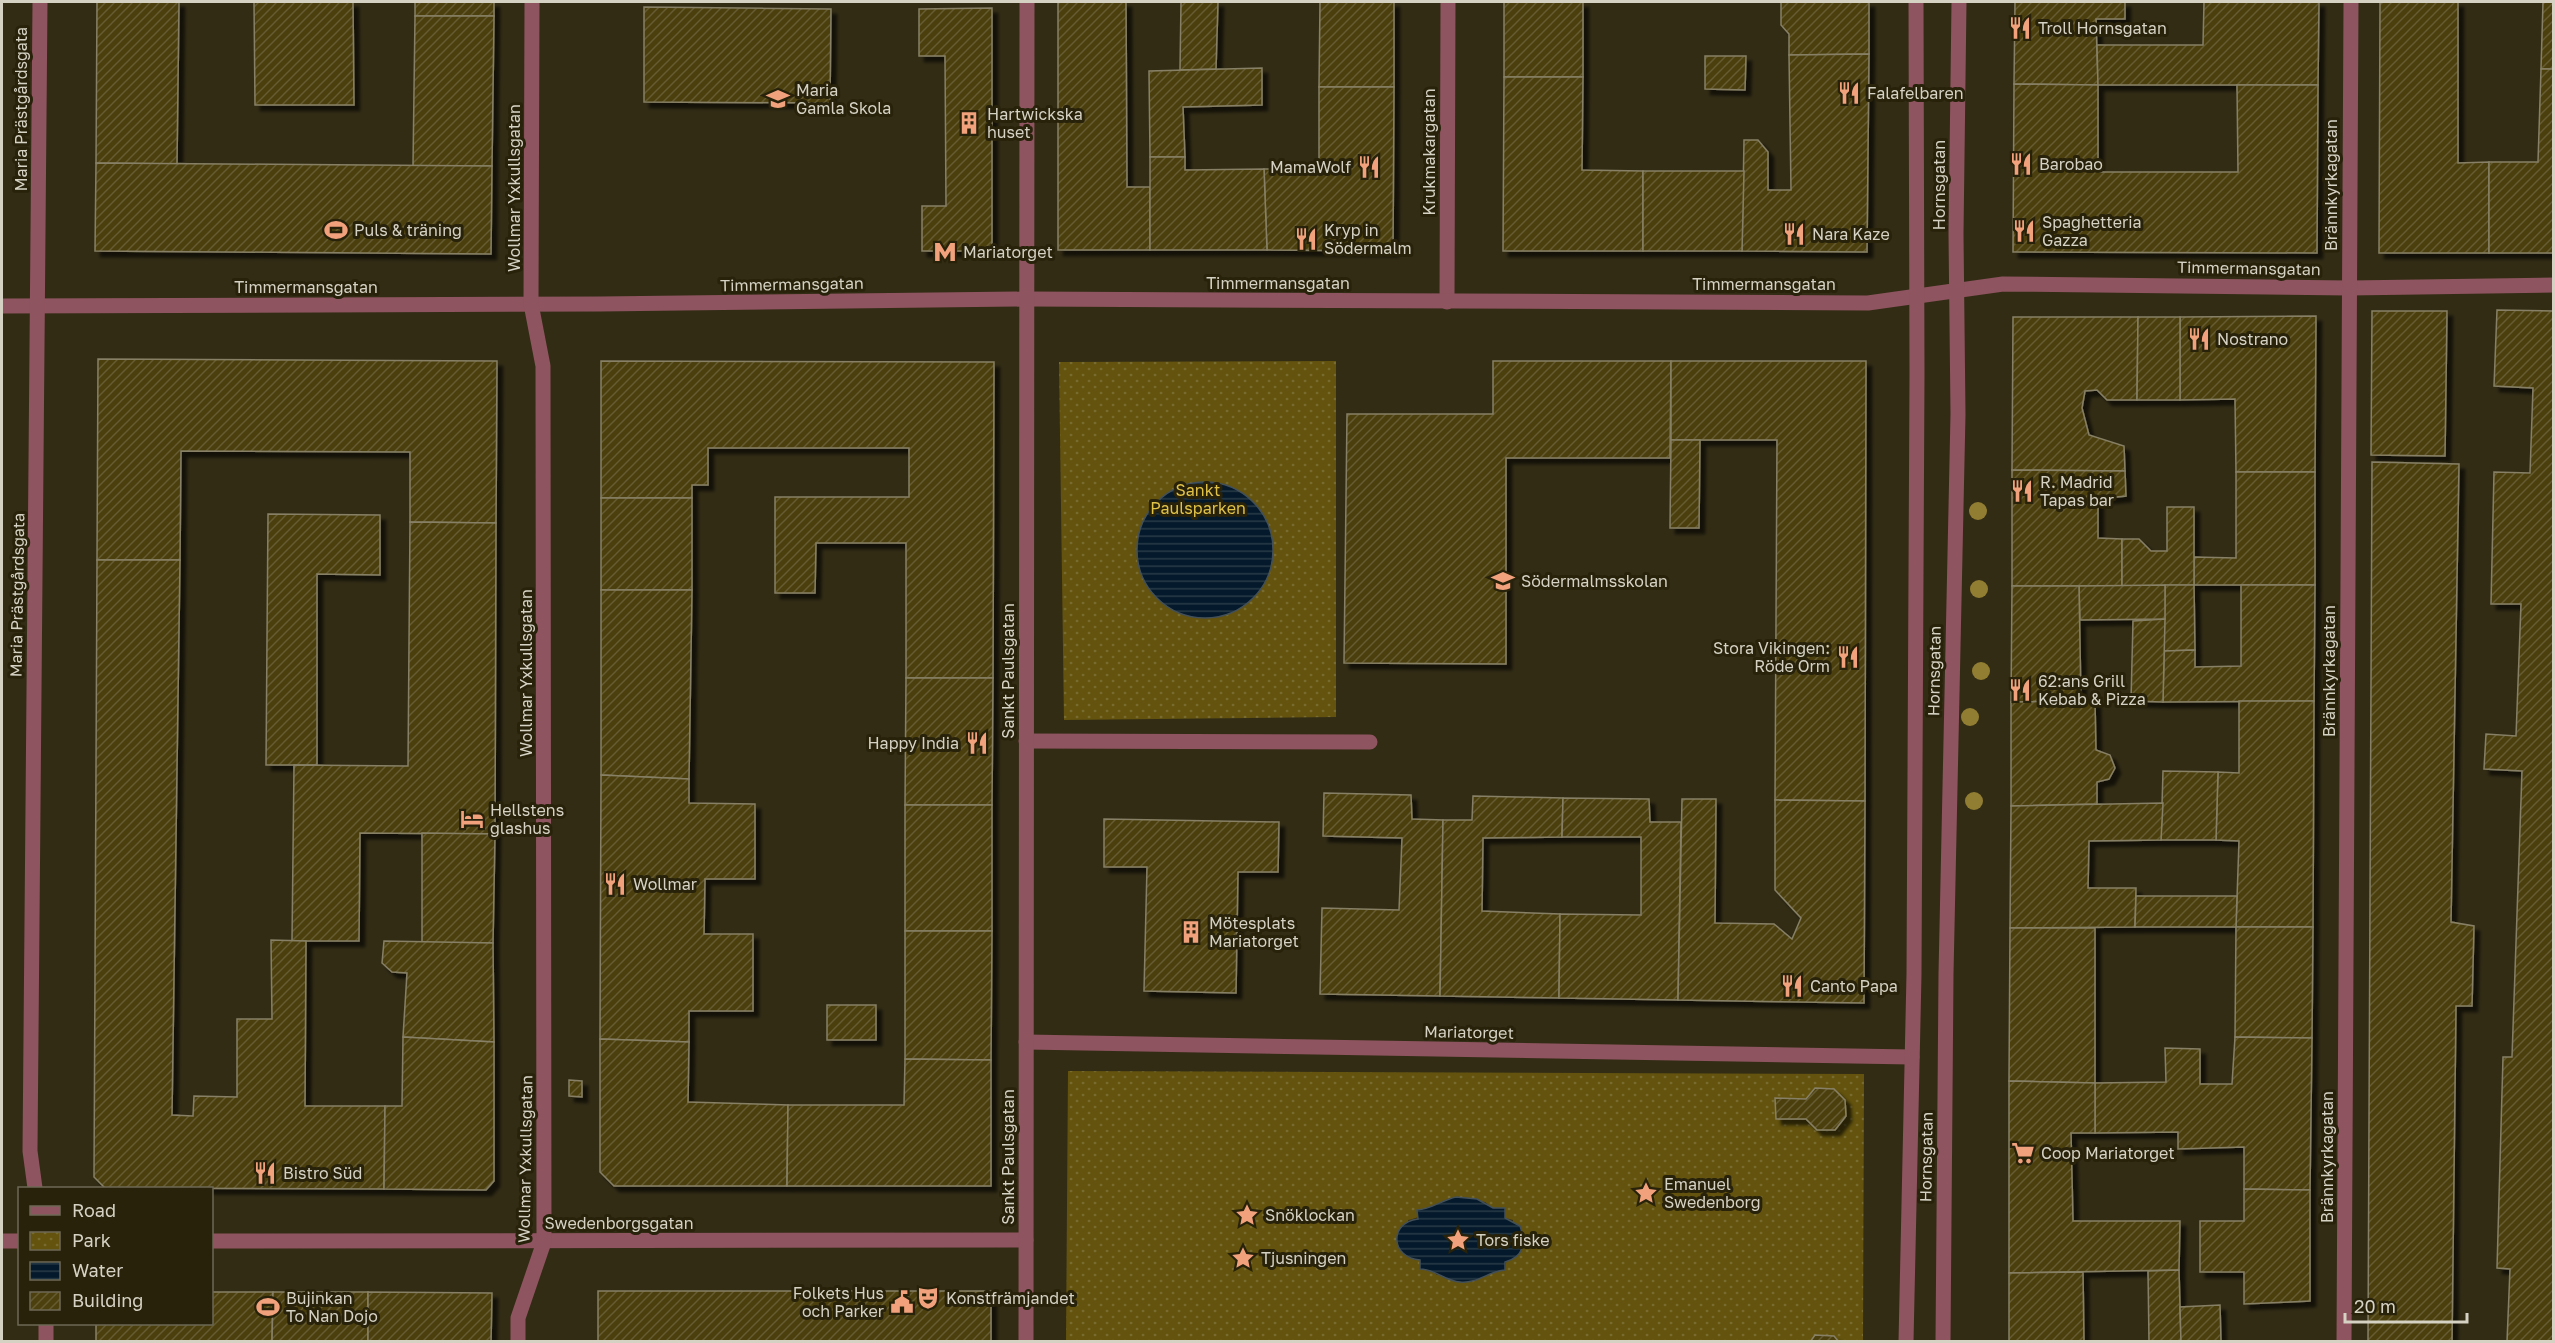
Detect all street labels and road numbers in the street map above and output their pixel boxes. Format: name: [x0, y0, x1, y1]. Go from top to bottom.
street label: Maria Prästgårdsgata: [11, 27, 31, 191]
street label: Krukmakargatan: [1419, 88, 1439, 216]
street label: Wollmar Yxkullsgatan: [504, 104, 524, 272]
street label: Brännkyrkagatan: [2321, 119, 2341, 251]
street label: Hornsgatan: [1929, 140, 1949, 230]
street label: Timmermansgatan: [2177, 257, 2321, 279]
street label: Timmermansgatan: [720, 273, 864, 295]
street label: Timmermansgatan: [1206, 273, 1350, 293]
street label: Timmermansgatan: [1692, 274, 1836, 294]
street label: Timmermansgatan: [234, 277, 378, 297]
street label: Maria Prästgårdsgata: [6, 513, 28, 677]
street label: Wollmar Yxkullsgatan: [516, 589, 536, 757]
street label: Sankt Paulsgatan: [998, 603, 1018, 739]
street label: Brännkyrkagatan: [2319, 605, 2339, 737]
street label: Hornsgatan: [1923, 626, 1945, 716]
street label: Mariatorget: [1424, 1021, 1514, 1043]
street label: Wollmar Yxkullsgatan: [514, 1075, 536, 1243]
street label: Sankt Paulsgatan: [998, 1089, 1018, 1225]
street label: Brännkyrkagatan: [2317, 1091, 2337, 1223]
street label: Hornsgatan: [1915, 1112, 1937, 1202]
street label: Swedenborgsgatan: [545, 1213, 693, 1233]

